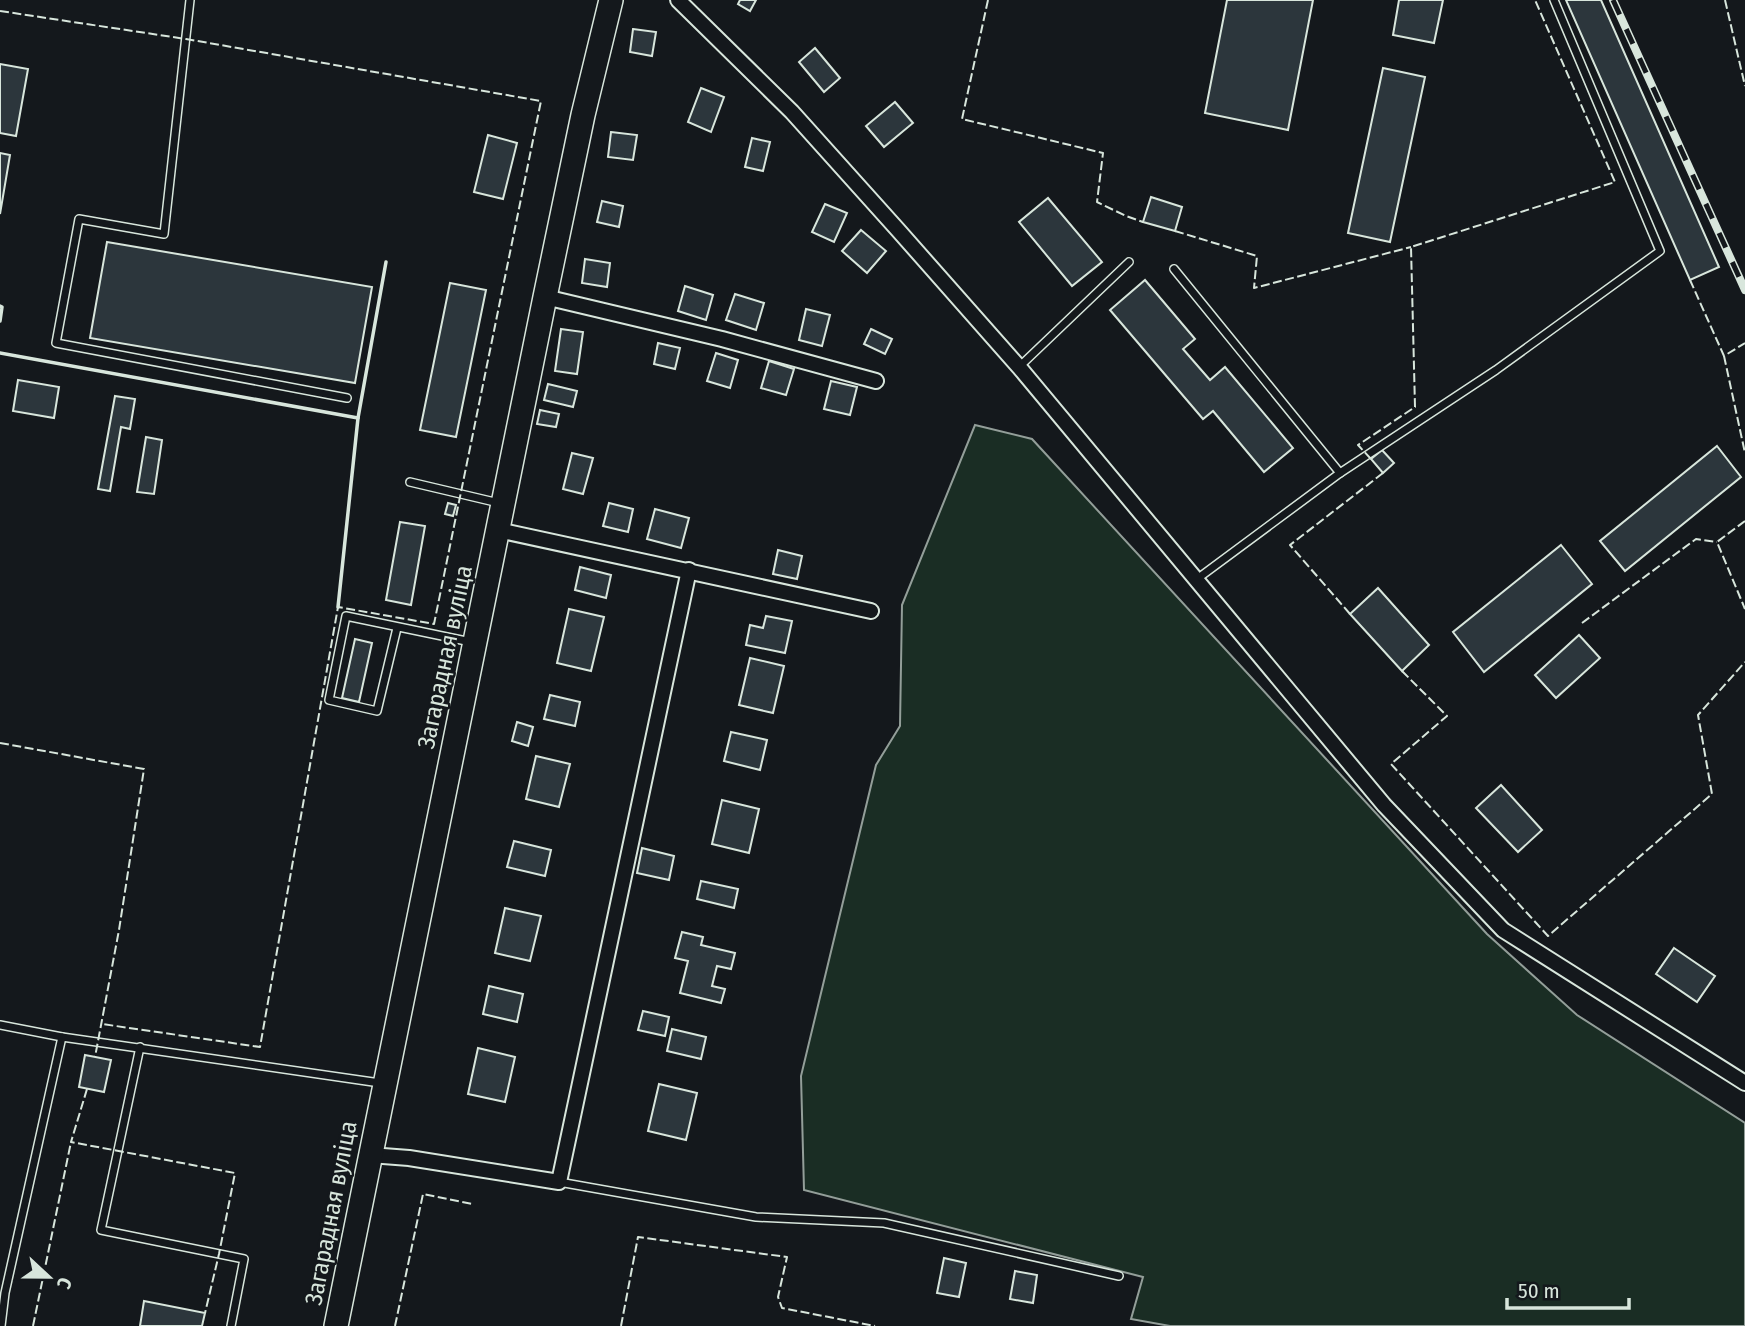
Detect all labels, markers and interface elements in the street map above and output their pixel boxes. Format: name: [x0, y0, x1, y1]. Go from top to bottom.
street label: Загарадная вуліца: [412, 563, 478, 751]
street label: Загарадная вуліца: [299, 1119, 363, 1307]
north arrow: [14, 1242, 84, 1312]
scale bar: [1507, 1266, 1630, 1310]
text: С: [52, 1274, 77, 1292]
text: 50 m: [1518, 1278, 1560, 1304]

